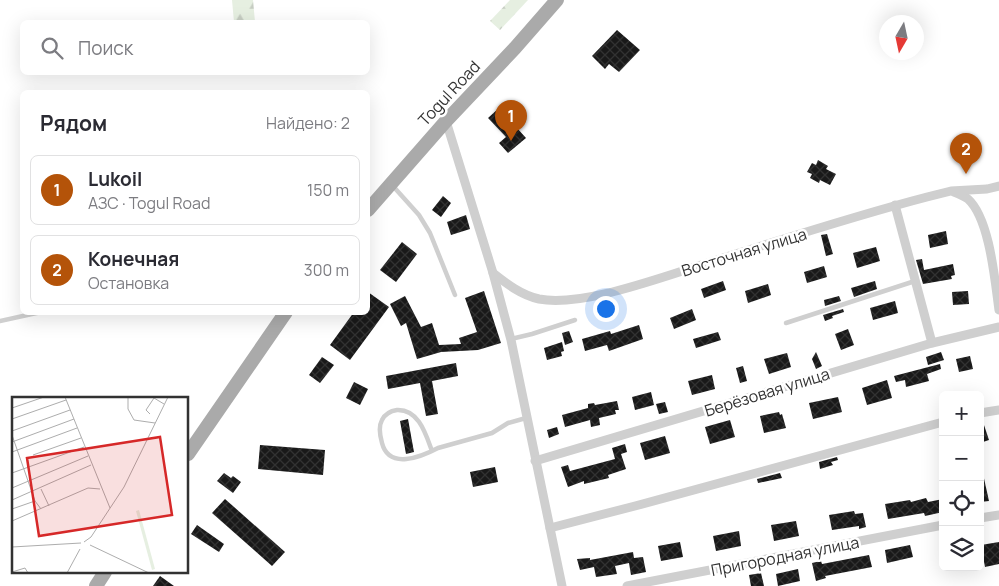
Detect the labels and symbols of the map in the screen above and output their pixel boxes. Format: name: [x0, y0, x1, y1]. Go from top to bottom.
north arrow: [879, 15, 924, 60]
street label: Togul Road: [413, 56, 485, 130]
pin: 1: [495, 100, 527, 141]
pin: 2: [950, 133, 982, 174]
street label: Восточная улица: [679, 223, 809, 281]
your location: [593, 296, 619, 322]
street label: Берёзовая улица: [702, 363, 832, 421]
inset map: [12, 397, 189, 574]
street label: Пригородная улица: [709, 531, 861, 581]

